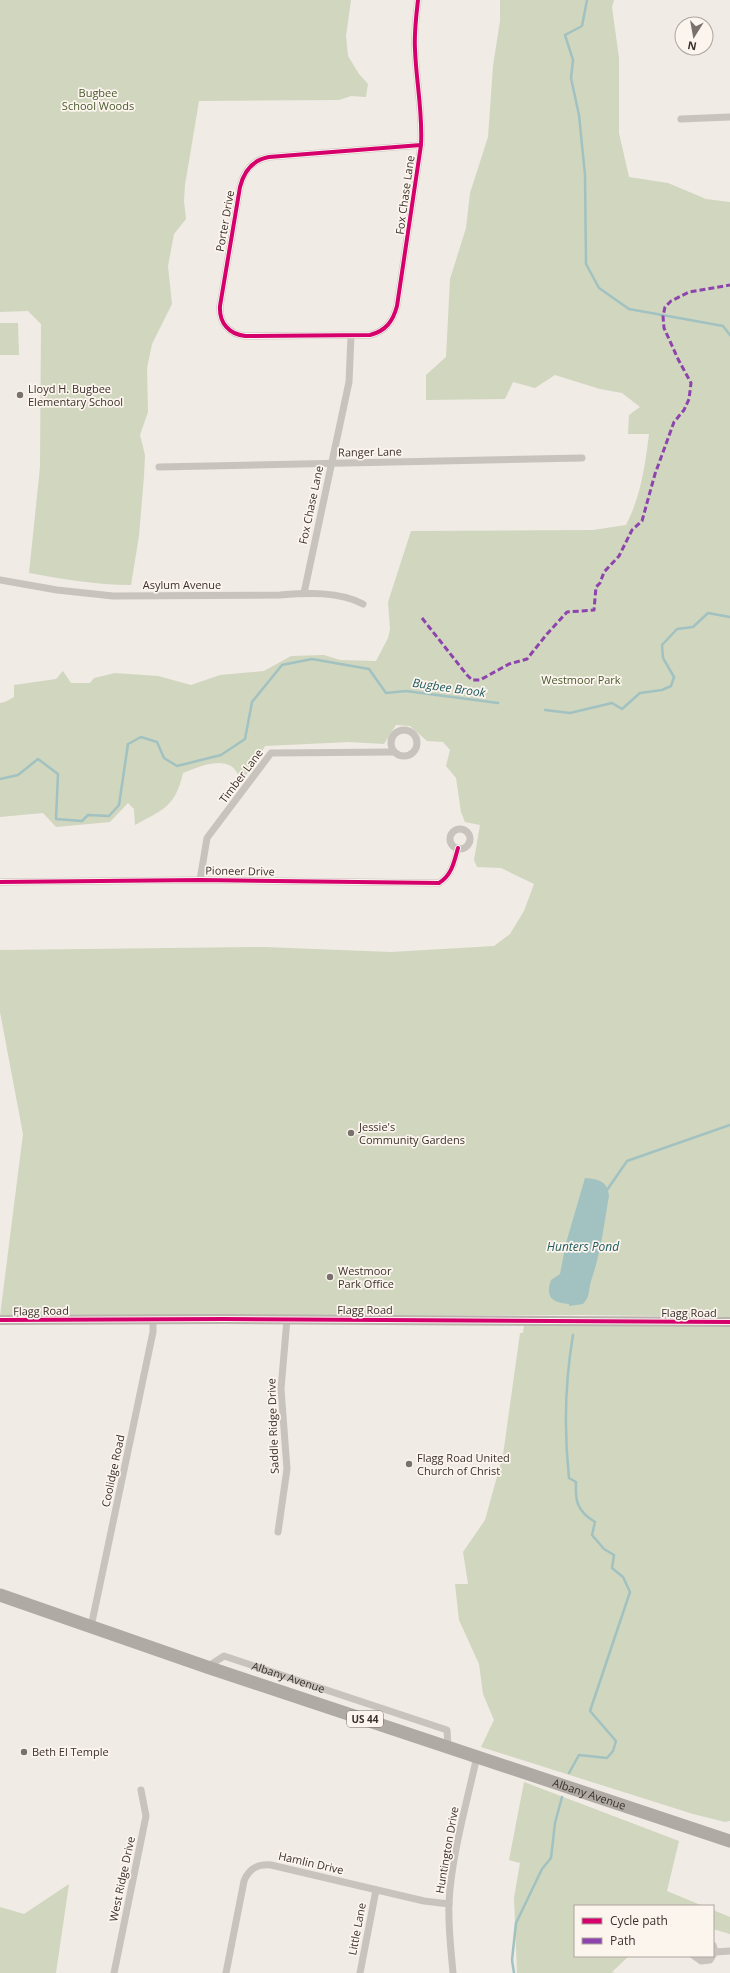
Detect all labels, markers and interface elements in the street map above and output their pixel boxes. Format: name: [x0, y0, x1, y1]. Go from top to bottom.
north arrow: [674, 16, 714, 56]
text: N: [686, 38, 698, 55]
park label: Bugbee School Woods: [62, 85, 134, 113]
street label: Fox Chase Lane: [392, 154, 417, 235]
street label: Porter Drive: [212, 189, 237, 253]
place label: Lloyd H. Bugbee Elementary School: [28, 381, 123, 409]
marker: Lloyd H. Bugbee Elementary School: [15, 390, 25, 400]
street label: Ranger Lane: [338, 443, 402, 460]
street label: Fox Chase Lane: [295, 464, 326, 545]
street label: Asylum Avenue: [143, 577, 221, 592]
park label: Westmoor Park: [541, 672, 621, 687]
water label: Bugbee Brook: [411, 674, 488, 701]
street label: Timber Lane: [215, 746, 266, 806]
street label: Pioneer Drive: [205, 862, 275, 879]
place label: Jessie's Community Gardens: [358, 1119, 465, 1147]
marker: Jessie's Community Gardens: [346, 1128, 356, 1138]
water label: Hunters Pond: [547, 1238, 620, 1255]
place label: Westmoor Park Office: [338, 1263, 394, 1291]
marker: Westmoor Park Office: [325, 1272, 335, 1282]
street label: Flagg Road: [337, 1302, 393, 1317]
street label: Flagg Road: [13, 1303, 69, 1318]
street label: Flagg Road: [661, 1305, 717, 1320]
street label: Saddle Ridge Drive: [263, 1378, 282, 1474]
street label: Coolidge Road: [98, 1433, 128, 1509]
place label: Flagg Road United Church of Christ: [417, 1450, 510, 1478]
marker: Flagg Road United Church of Christ: [404, 1459, 414, 1469]
street label: Albany Avenue: [250, 1658, 327, 1696]
road number: US 44: [347, 1711, 383, 1727]
place label: Beth El Temple: [32, 1744, 109, 1759]
marker: Beth El Temple: [19, 1747, 29, 1757]
street label: Albany Avenue: [551, 1775, 628, 1813]
street label: Huntington Drive: [431, 1805, 462, 1895]
street label: West Ridge Drive: [105, 1835, 138, 1923]
street label: Hamlin Drive: [277, 1848, 345, 1877]
street label: Little Lane: [344, 1901, 369, 1956]
legend: [574, 1905, 714, 1957]
text: Cycle path: [610, 1912, 668, 1929]
text: Path: [610, 1932, 636, 1949]

